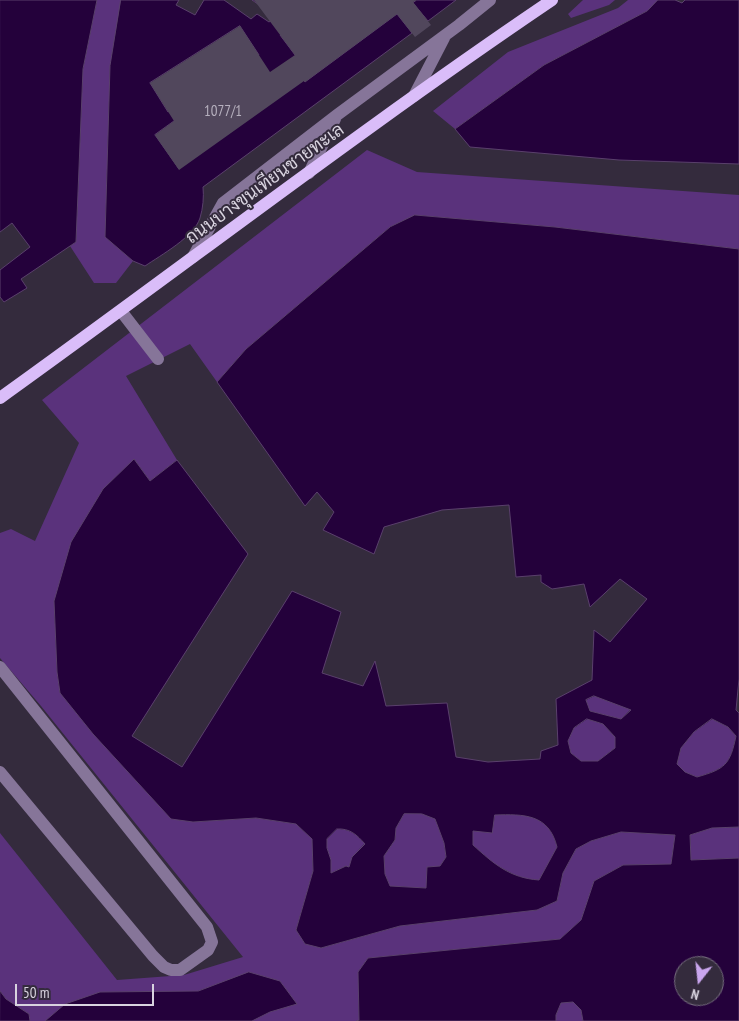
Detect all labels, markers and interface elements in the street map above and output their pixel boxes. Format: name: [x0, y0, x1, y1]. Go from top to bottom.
house number: 1077/1: [204, 103, 242, 121]
street label: ถนนบางขุนเทียนชายทะเล: [182, 119, 348, 249]
north arrow: [674, 956, 724, 1006]
scale bar: [18, 974, 156, 1006]
text: 50 m: [23, 983, 49, 1002]
text: N: [689, 985, 701, 1004]

